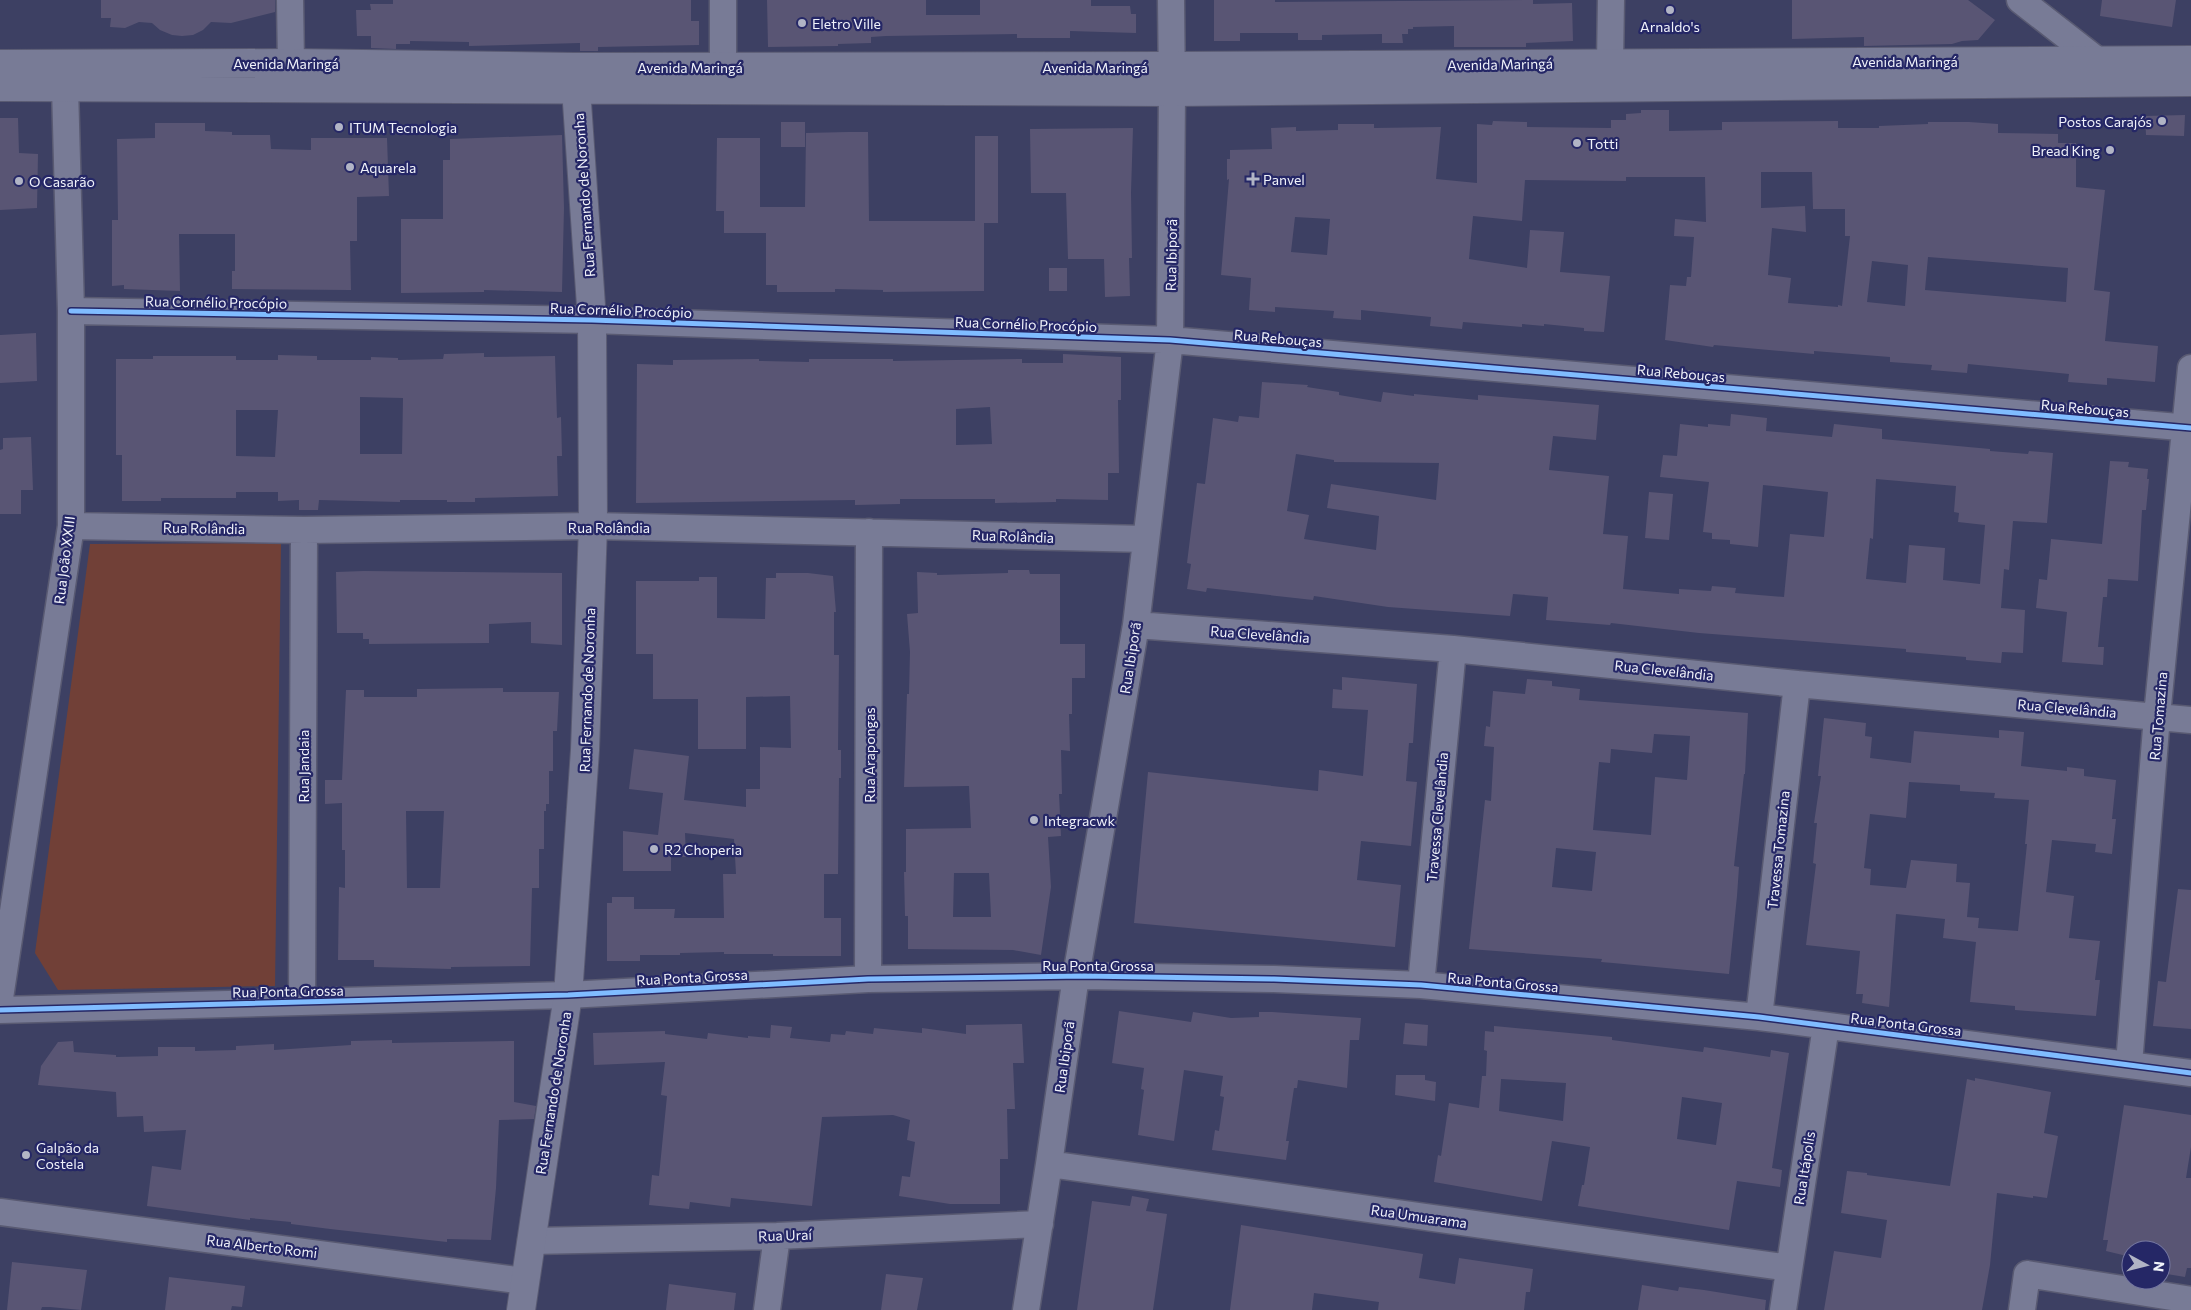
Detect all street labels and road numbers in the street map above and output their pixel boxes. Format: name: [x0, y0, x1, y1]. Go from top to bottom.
street label: Avenida Maringá: [1852, 53, 1958, 70]
street label: Avenida Maringá: [233, 55, 339, 72]
street label: Avenida Maringá: [1447, 55, 1553, 73]
street label: Avenida Maringá: [637, 59, 743, 76]
street label: Avenida Maringá: [1042, 59, 1148, 76]
street label: Rua Fernando de Noronha: [570, 112, 598, 278]
street label: Rua Ibiporã: [1162, 219, 1180, 291]
street label: Rua Cornélio Procópio: [145, 292, 287, 312]
street label: Rua Cornélio Procópio: [550, 299, 692, 321]
street label: Rua Cornélio Procópio: [955, 313, 1097, 335]
street label: Rua Rebouças: [1233, 326, 1323, 350]
street label: Rua Rebouças: [1636, 361, 1726, 385]
street label: Rua Rebouças: [2040, 396, 2130, 420]
street label: Rua João XXIII: [50, 515, 78, 605]
street label: Rua Rolândia: [163, 519, 245, 537]
street label: Rua Rolândia: [568, 519, 650, 536]
street label: Rua Rolândia: [972, 526, 1054, 546]
street label: Rua Fernando de Noronha: [576, 608, 598, 772]
street label: Rua Ibiporã: [1116, 621, 1144, 695]
street label: Rua Clevelândia: [1210, 622, 1310, 646]
street label: Rua Clevelândia: [1614, 656, 1714, 684]
street label: Rua Tomazina: [2146, 671, 2170, 761]
street label: Rua Clevelândia: [2017, 695, 2117, 721]
street label: Rua Arapongas: [861, 707, 878, 803]
street label: Rua Jandaia: [295, 730, 312, 802]
street label: Travessa Clevelândia: [1423, 752, 1451, 882]
street label: Travessa Tomazina: [1763, 790, 1793, 910]
street label: Rua Ponta Grossa: [1042, 957, 1154, 974]
street label: Rua Ponta Grossa: [636, 966, 748, 988]
street label: Rua Ponta Grossa: [1447, 969, 1559, 995]
street label: Rua Ponta Grossa: [232, 982, 344, 1000]
street label: Rua Ponta Grossa: [1850, 1009, 1962, 1039]
street label: Rua Fernando de Noronha: [532, 1010, 574, 1176]
street label: Rua Ibiporã: [1051, 1020, 1077, 1094]
street label: Rua Itápolis: [1790, 1130, 1818, 1206]
street label: Rua Umuarama: [1370, 1201, 1468, 1231]
street label: Rua Uraí: [758, 1226, 813, 1244]
street label: Rua Alberto Romi: [206, 1231, 318, 1261]

